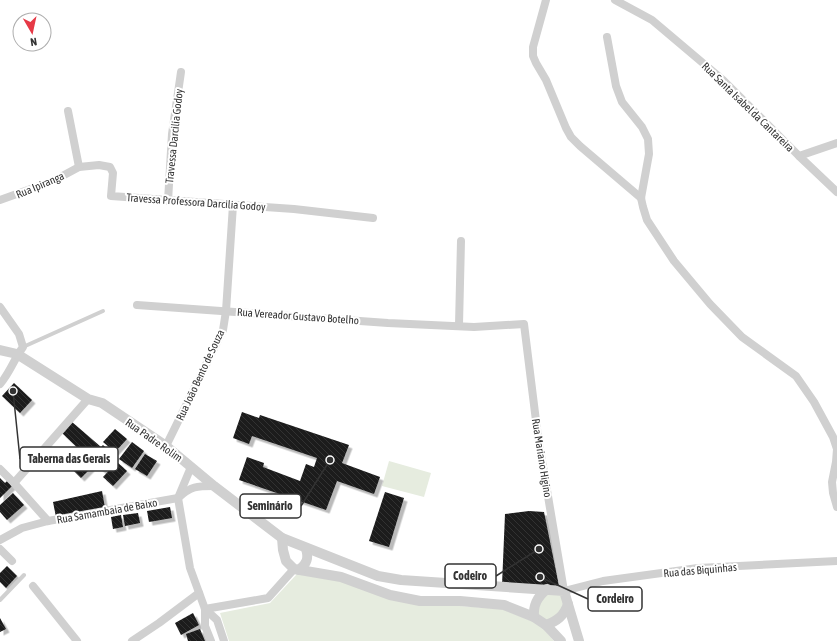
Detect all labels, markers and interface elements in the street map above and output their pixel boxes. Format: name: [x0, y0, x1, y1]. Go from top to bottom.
north arrow: [12, 12, 52, 52]
text: N: [29, 35, 38, 48]
street label: Rua Santa Isabel da Cantareira: [700, 60, 796, 154]
street label: Travessa Darcilia Godoy: [163, 88, 185, 184]
street label: Rua Ipiranga: [14, 169, 66, 201]
street label: Travessa Professora Darcilia Godoy: [126, 191, 266, 213]
street label: Rua Vereador Gustavo Botelho: [237, 306, 359, 326]
street label: Rua João Bento de Souza: [174, 328, 226, 422]
street label: Rua Padre Rolim: [123, 416, 185, 464]
street label: Rua Mariano Higino: [530, 418, 554, 498]
callout: Taberna das Gerais: [20, 447, 118, 471]
text: Taberna das Gerais: [28, 452, 111, 466]
callout: Seminário: [240, 494, 301, 518]
street label: Rua Samambaia de Baixo: [56, 496, 158, 526]
text: Seminário: [247, 499, 293, 513]
street label: Rua das Biquinhas: [663, 561, 737, 579]
callout: Codeiro: [445, 564, 496, 588]
text: Codeiro: [453, 569, 487, 583]
callout: Cordeiro: [588, 587, 642, 611]
text: Cordeiro: [596, 592, 634, 606]

